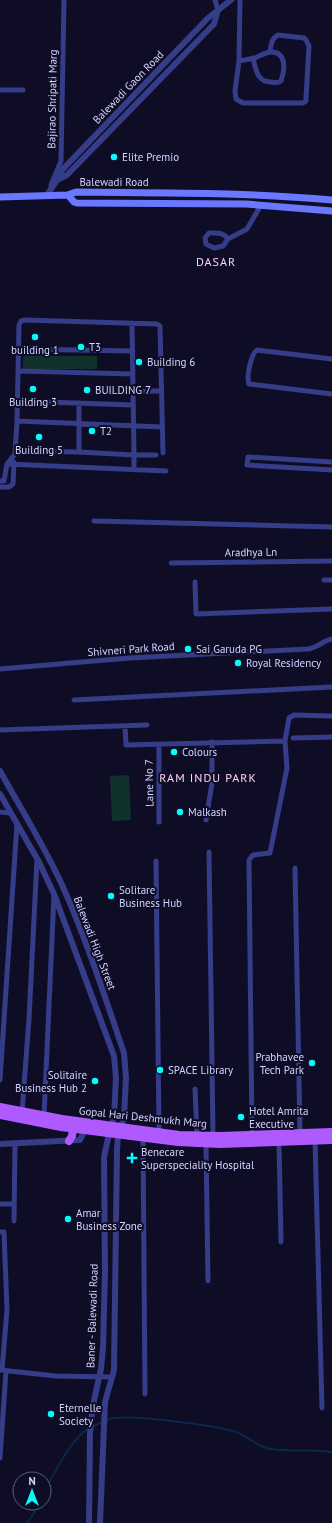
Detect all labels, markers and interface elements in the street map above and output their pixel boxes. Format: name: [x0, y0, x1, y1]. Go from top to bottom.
street label: Balewadi Gaon Road: [90, 47, 167, 126]
street label: Bajirao Shripati Marg: [44, 49, 60, 149]
place label: Elite Premio: [122, 150, 179, 164]
marker: Elite Premio: [109, 152, 119, 162]
street label: Balewadi Road: [79, 175, 149, 189]
district label: DASAR: [196, 254, 236, 269]
marker: building 1: [30, 332, 40, 342]
place label: T3: [89, 340, 101, 354]
marker: T3: [76, 342, 86, 352]
place label: building 1: [11, 343, 59, 357]
place label: Building 6: [147, 355, 195, 369]
marker: Building 6: [134, 357, 144, 367]
place label: BUILDING 7: [95, 383, 151, 397]
marker: Building 3: [28, 384, 38, 394]
marker: BUILDING 7: [82, 385, 92, 395]
place label: Building 3: [9, 395, 57, 409]
place label: T2: [100, 424, 112, 438]
marker: T2: [87, 426, 97, 436]
marker: Building 5: [34, 432, 44, 442]
place label: Building 5: [15, 443, 63, 457]
street label: Aradhya Ln: [225, 545, 277, 559]
street label: Shivneri Park Road: [87, 639, 175, 659]
place label: Sai Garuda PG: [196, 642, 262, 656]
marker: Sai Garuda PG: [183, 644, 193, 654]
place label: Royal Residency: [246, 656, 322, 670]
marker: Royal Residency: [233, 658, 243, 668]
place label: Colours: [182, 745, 218, 759]
marker: Colours: [169, 747, 179, 757]
street label: Lane No 7: [142, 759, 156, 807]
district label: RAM INDU PARK: [159, 770, 257, 785]
place label: Malkash: [188, 805, 227, 819]
marker: Malkash: [175, 807, 185, 817]
place label: Solitare Business Hub: [119, 883, 182, 910]
marker: Solitare Business Hub: [106, 891, 116, 901]
street label: Balewadi High Street: [71, 894, 119, 992]
place label: Prabhavee Tech Park: [255, 1050, 305, 1077]
marker: Prabhavee Tech Park: [307, 1058, 317, 1068]
place label: SPACE Library: [168, 1063, 234, 1077]
marker: SPACE Library: [155, 1065, 165, 1075]
place label: Solitaire Business Hub 2: [15, 1068, 87, 1095]
marker: Solitaire Business Hub 2: [90, 1076, 100, 1086]
street label: Gopal Hari Deshmukh Marg: [78, 1103, 208, 1131]
place label: Hotel Amrita Executive: [249, 1104, 309, 1131]
marker: Hotel Amrita Executive: [236, 1112, 246, 1122]
place label: Benecare Superspeciality Hospital: [141, 1145, 255, 1172]
marker: Benecare Superspeciality Hospital: [126, 1152, 138, 1164]
place label: Amar Business Zone: [76, 1206, 143, 1233]
marker: Amar Business Zone: [63, 1214, 73, 1224]
street label: Baner - Balewadi Road: [83, 1263, 101, 1368]
place label: Eternelle Society: [59, 1401, 102, 1428]
marker: Eternelle Society: [46, 1409, 56, 1419]
north arrow: [12, 1471, 52, 1511]
text: N: [28, 1474, 36, 1488]

